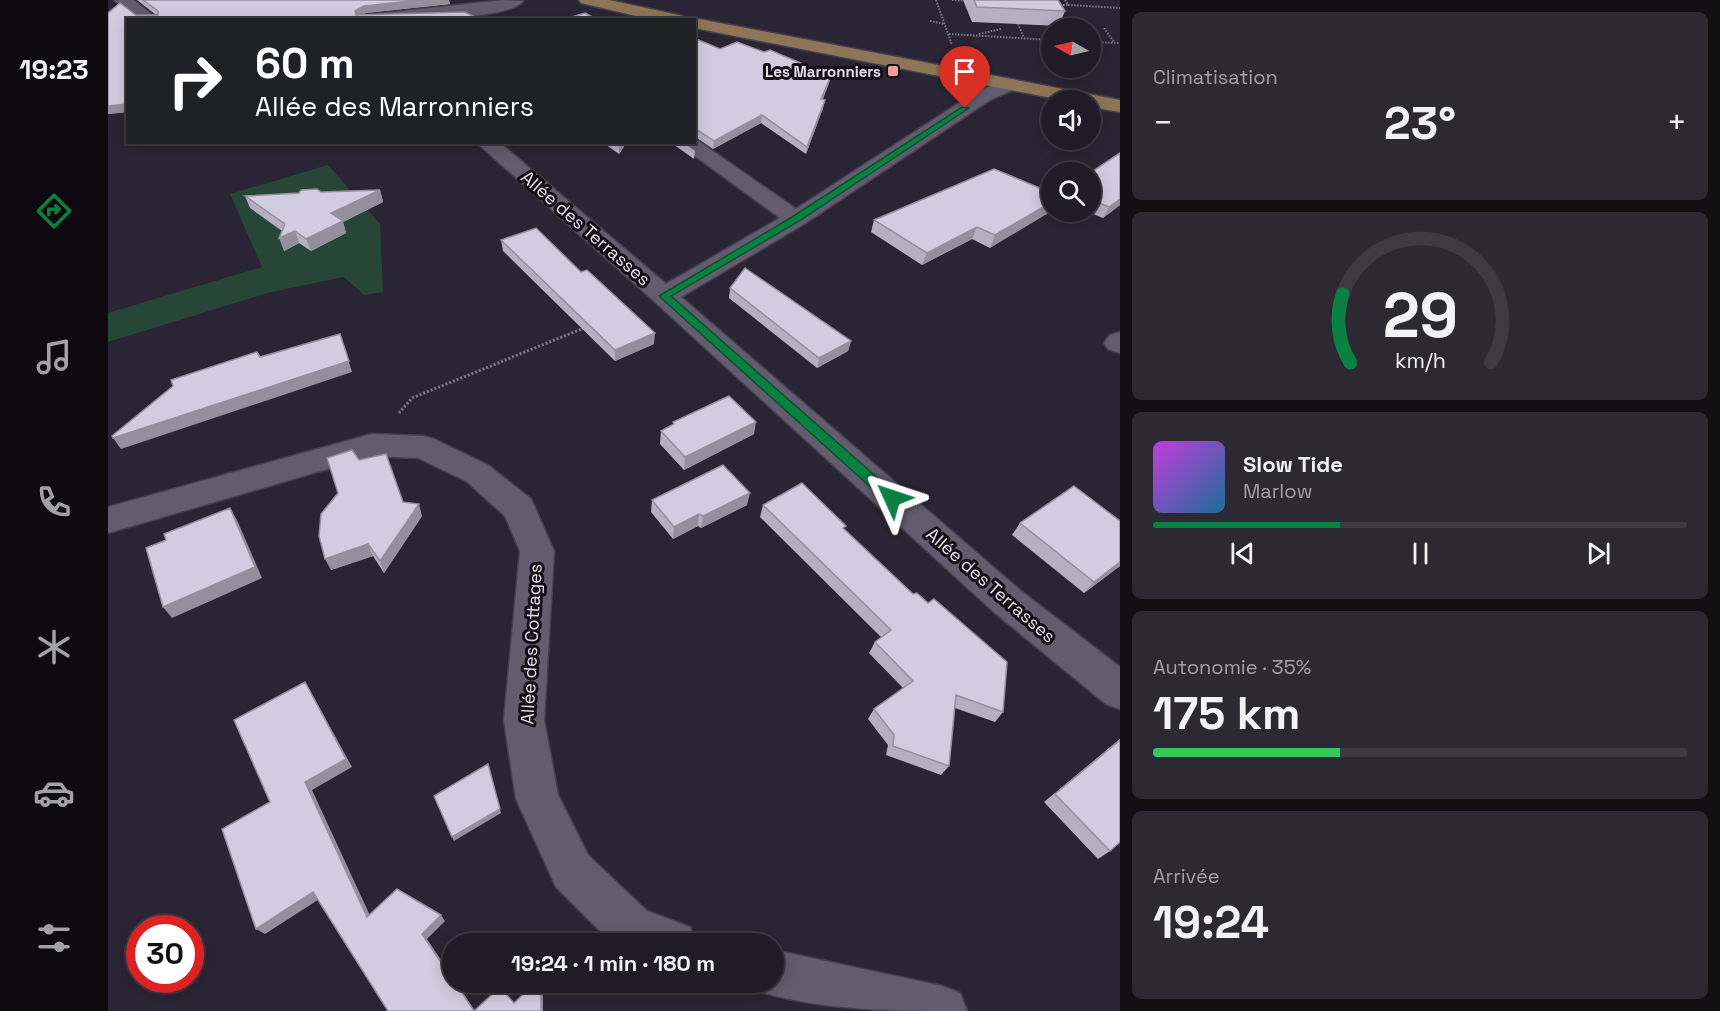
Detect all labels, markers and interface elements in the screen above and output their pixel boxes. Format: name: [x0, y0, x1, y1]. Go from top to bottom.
north arrow: [1041, 18, 1101, 78]
map controls: [1041, 18, 1101, 222]
text: 60 m: [255, 37, 355, 90]
icon: right: [156, 42, 234, 120]
pin: [939, 46, 990, 108]
text: 19:23: [19, 52, 89, 87]
icon: arrive: [948, 55, 981, 88]
place label: Les Marronniers: [765, 62, 881, 81]
marker: Les Marronniers: [886, 64, 900, 78]
text: Climatisation: [1153, 64, 1278, 90]
text: Allée des Marronniers: [255, 89, 534, 124]
button: sound: [1041, 90, 1101, 150]
text: 23°: [1384, 95, 1456, 152]
text: −: [1153, 102, 1173, 144]
text: +: [1667, 102, 1687, 144]
button: search: [1041, 162, 1101, 222]
street label: Allée des Terrasses: [517, 165, 655, 291]
icon: directions: [33, 190, 75, 232]
text: 29: [1382, 276, 1458, 355]
icon: music: [33, 336, 75, 378]
text: km/h: [1394, 347, 1446, 374]
text: Slow Tide: [1243, 450, 1343, 478]
position arrow: [860, 466, 924, 530]
text: Marlow: [1243, 478, 1312, 504]
icon: phone: [33, 481, 75, 523]
street label: Allée des Terrasses: [922, 522, 1060, 648]
icon: previous: [1226, 537, 1259, 570]
icon: pause: [1404, 537, 1437, 570]
icon: next: [1582, 537, 1615, 570]
street label: Allée des Cottages: [515, 563, 547, 725]
icon: climate: [33, 626, 75, 668]
text: Autonomie · 35%: [1153, 654, 1311, 680]
text: 175 km: [1153, 685, 1301, 742]
icon: car: [33, 772, 75, 814]
text: Arrivée: [1153, 863, 1220, 889]
text: 19:24: [1153, 894, 1269, 951]
speed limit sign: 30: [126, 915, 204, 993]
icon: filters: [33, 917, 75, 959]
text: 19:24 · 1 min · 180 m: [511, 949, 715, 977]

